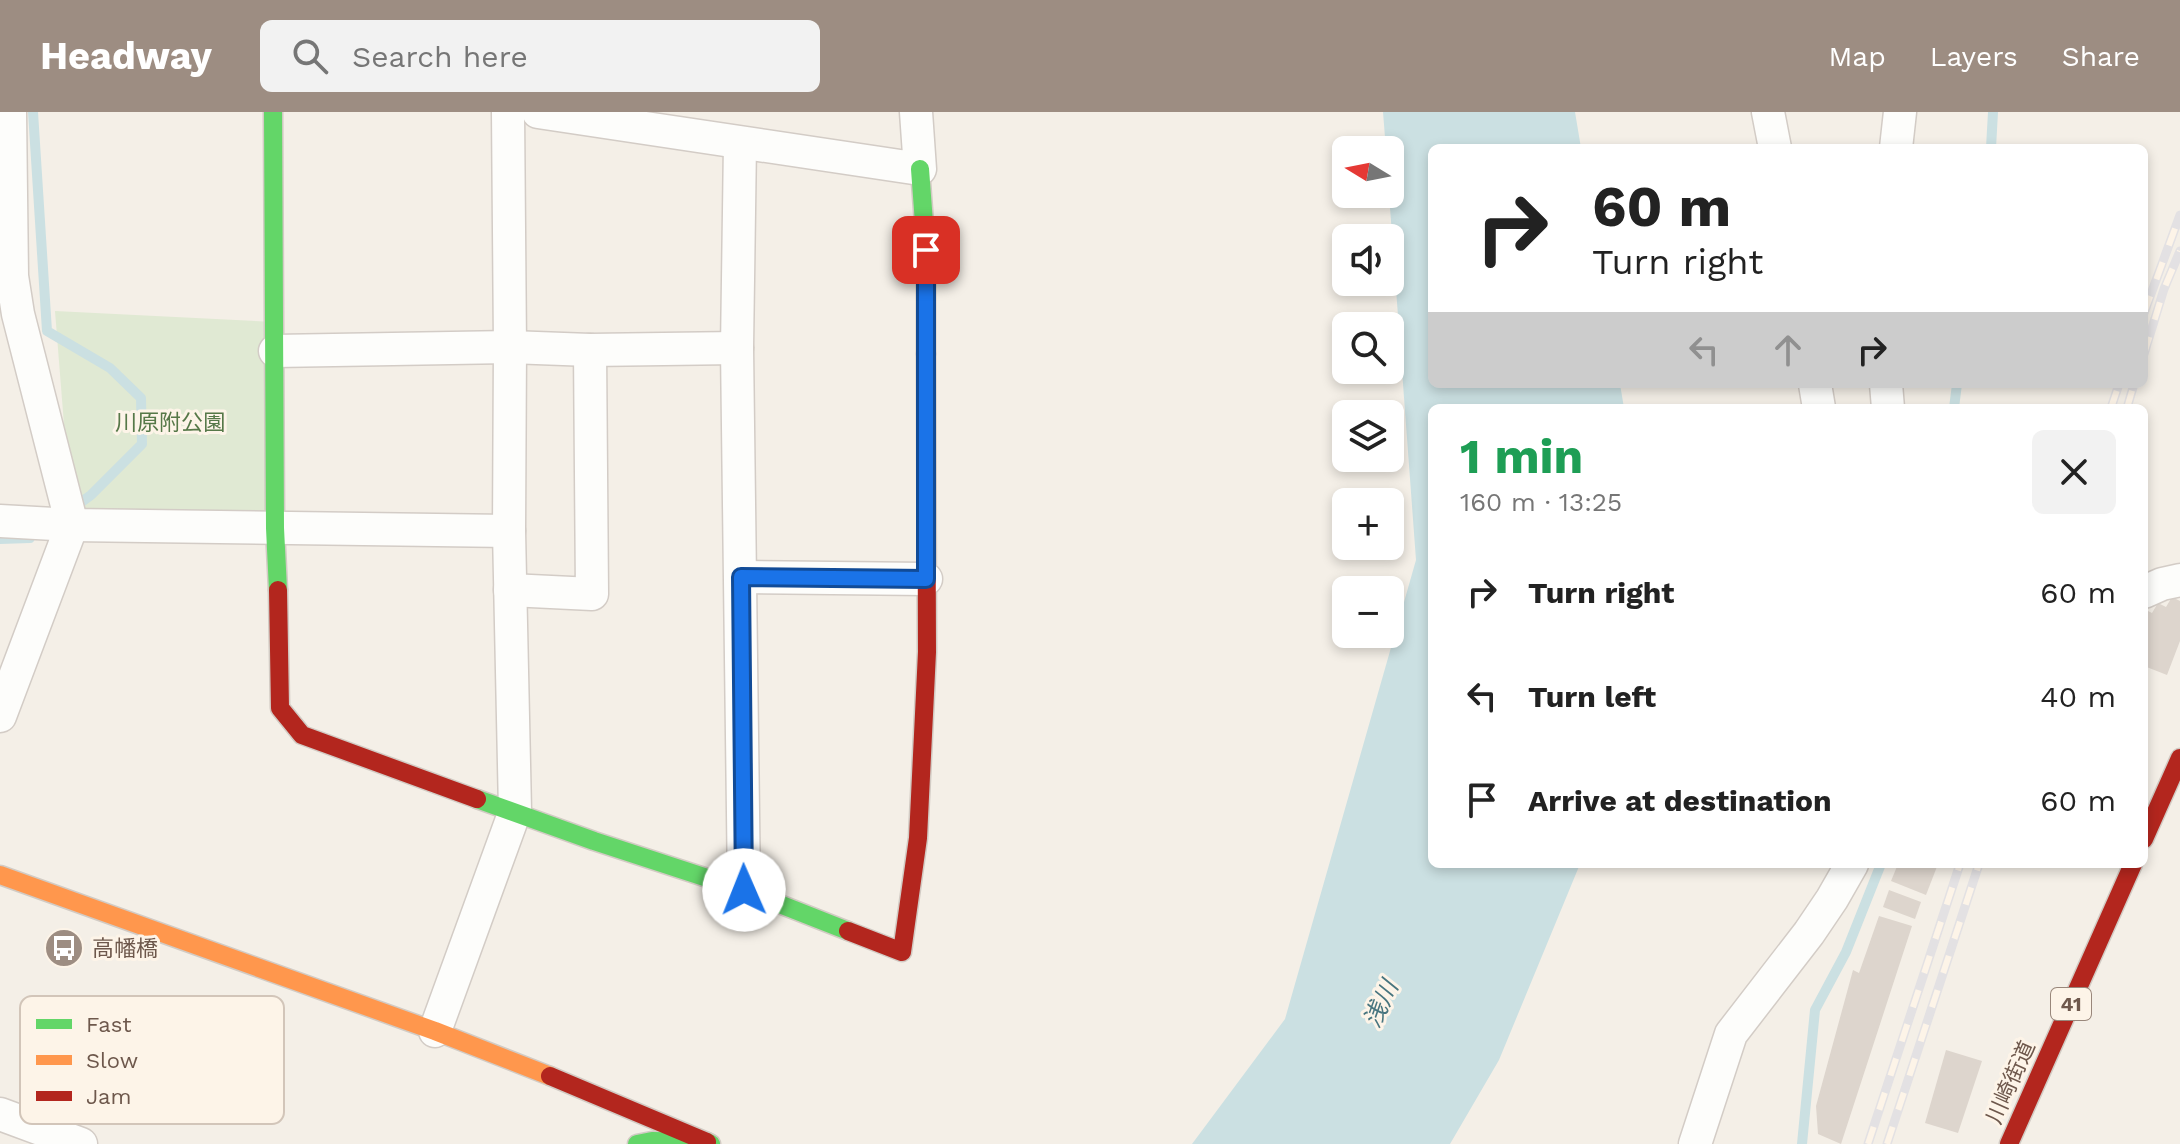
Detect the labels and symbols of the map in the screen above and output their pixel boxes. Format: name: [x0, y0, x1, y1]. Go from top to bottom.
north arrow: [1332, 136, 1404, 208]
pin: [892, 216, 960, 284]
park label: 川原附公園: [115, 410, 225, 435]
position arrow: [702, 848, 786, 932]
bus stop icon: 高幡橋: [43, 927, 85, 969]
place label: 高幡橋: [92, 936, 158, 961]
water label: 浅川: [1358, 974, 1405, 1032]
road number: 41: [2051, 988, 2091, 1020]
legend: [20, 996, 284, 1124]
text: Fast: [86, 1012, 132, 1037]
street label: 川崎街道: [1981, 1037, 2040, 1127]
text: Slow: [86, 1048, 138, 1073]
text: Jam: [86, 1084, 131, 1109]

